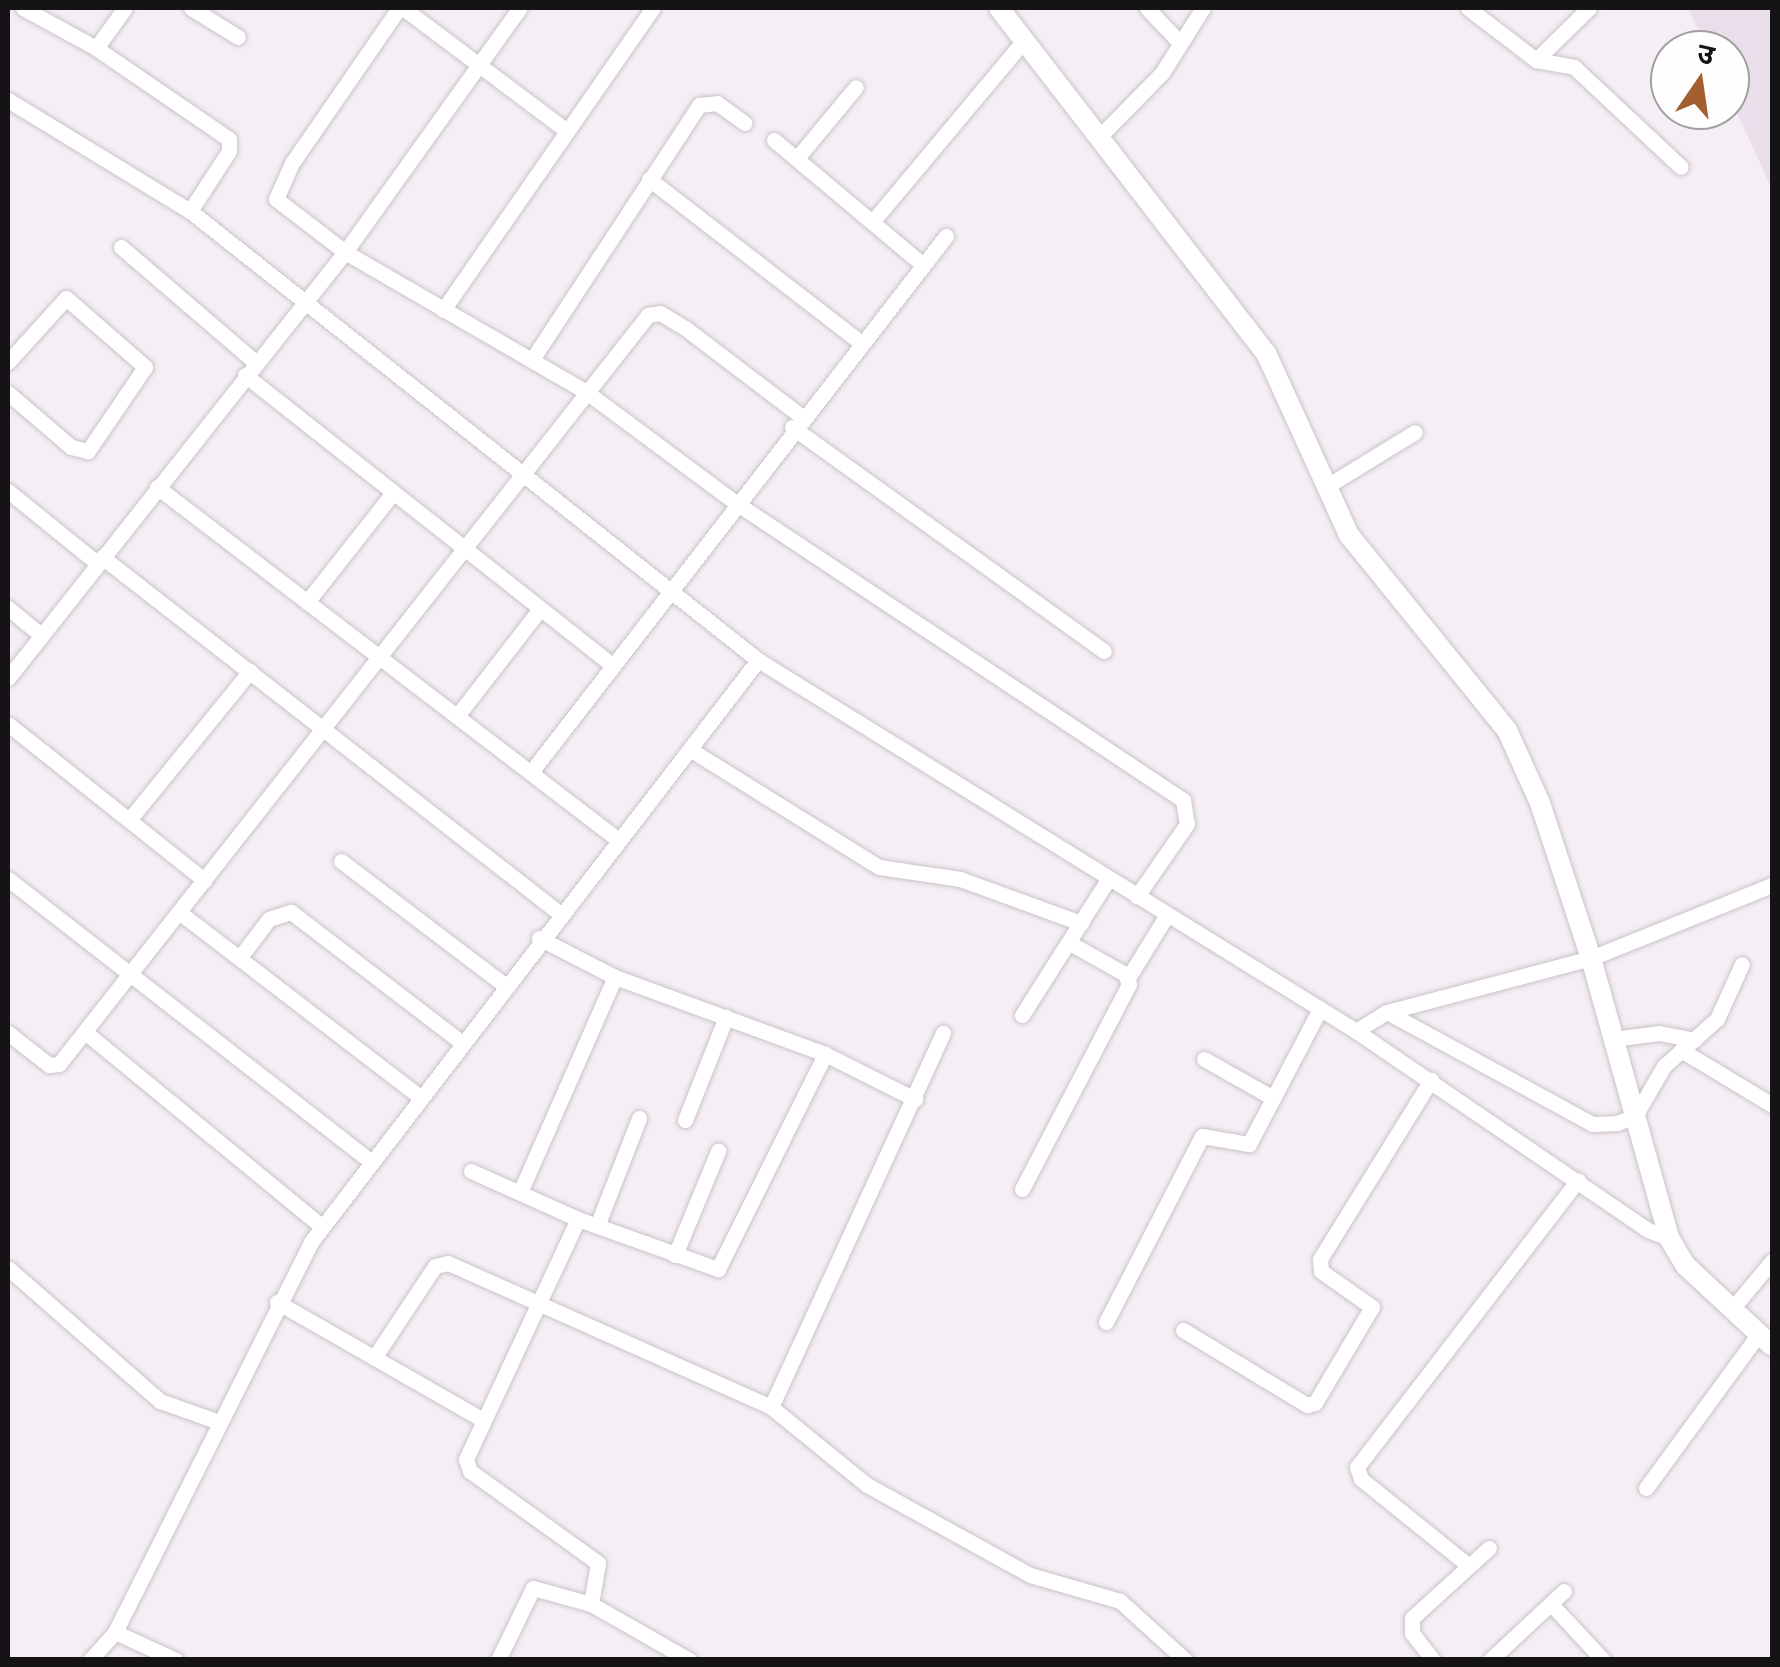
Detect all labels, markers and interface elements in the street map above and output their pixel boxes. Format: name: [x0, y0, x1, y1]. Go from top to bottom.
north arrow: [1650, 30, 1750, 130]
text: उ: [1694, 34, 1718, 71]

